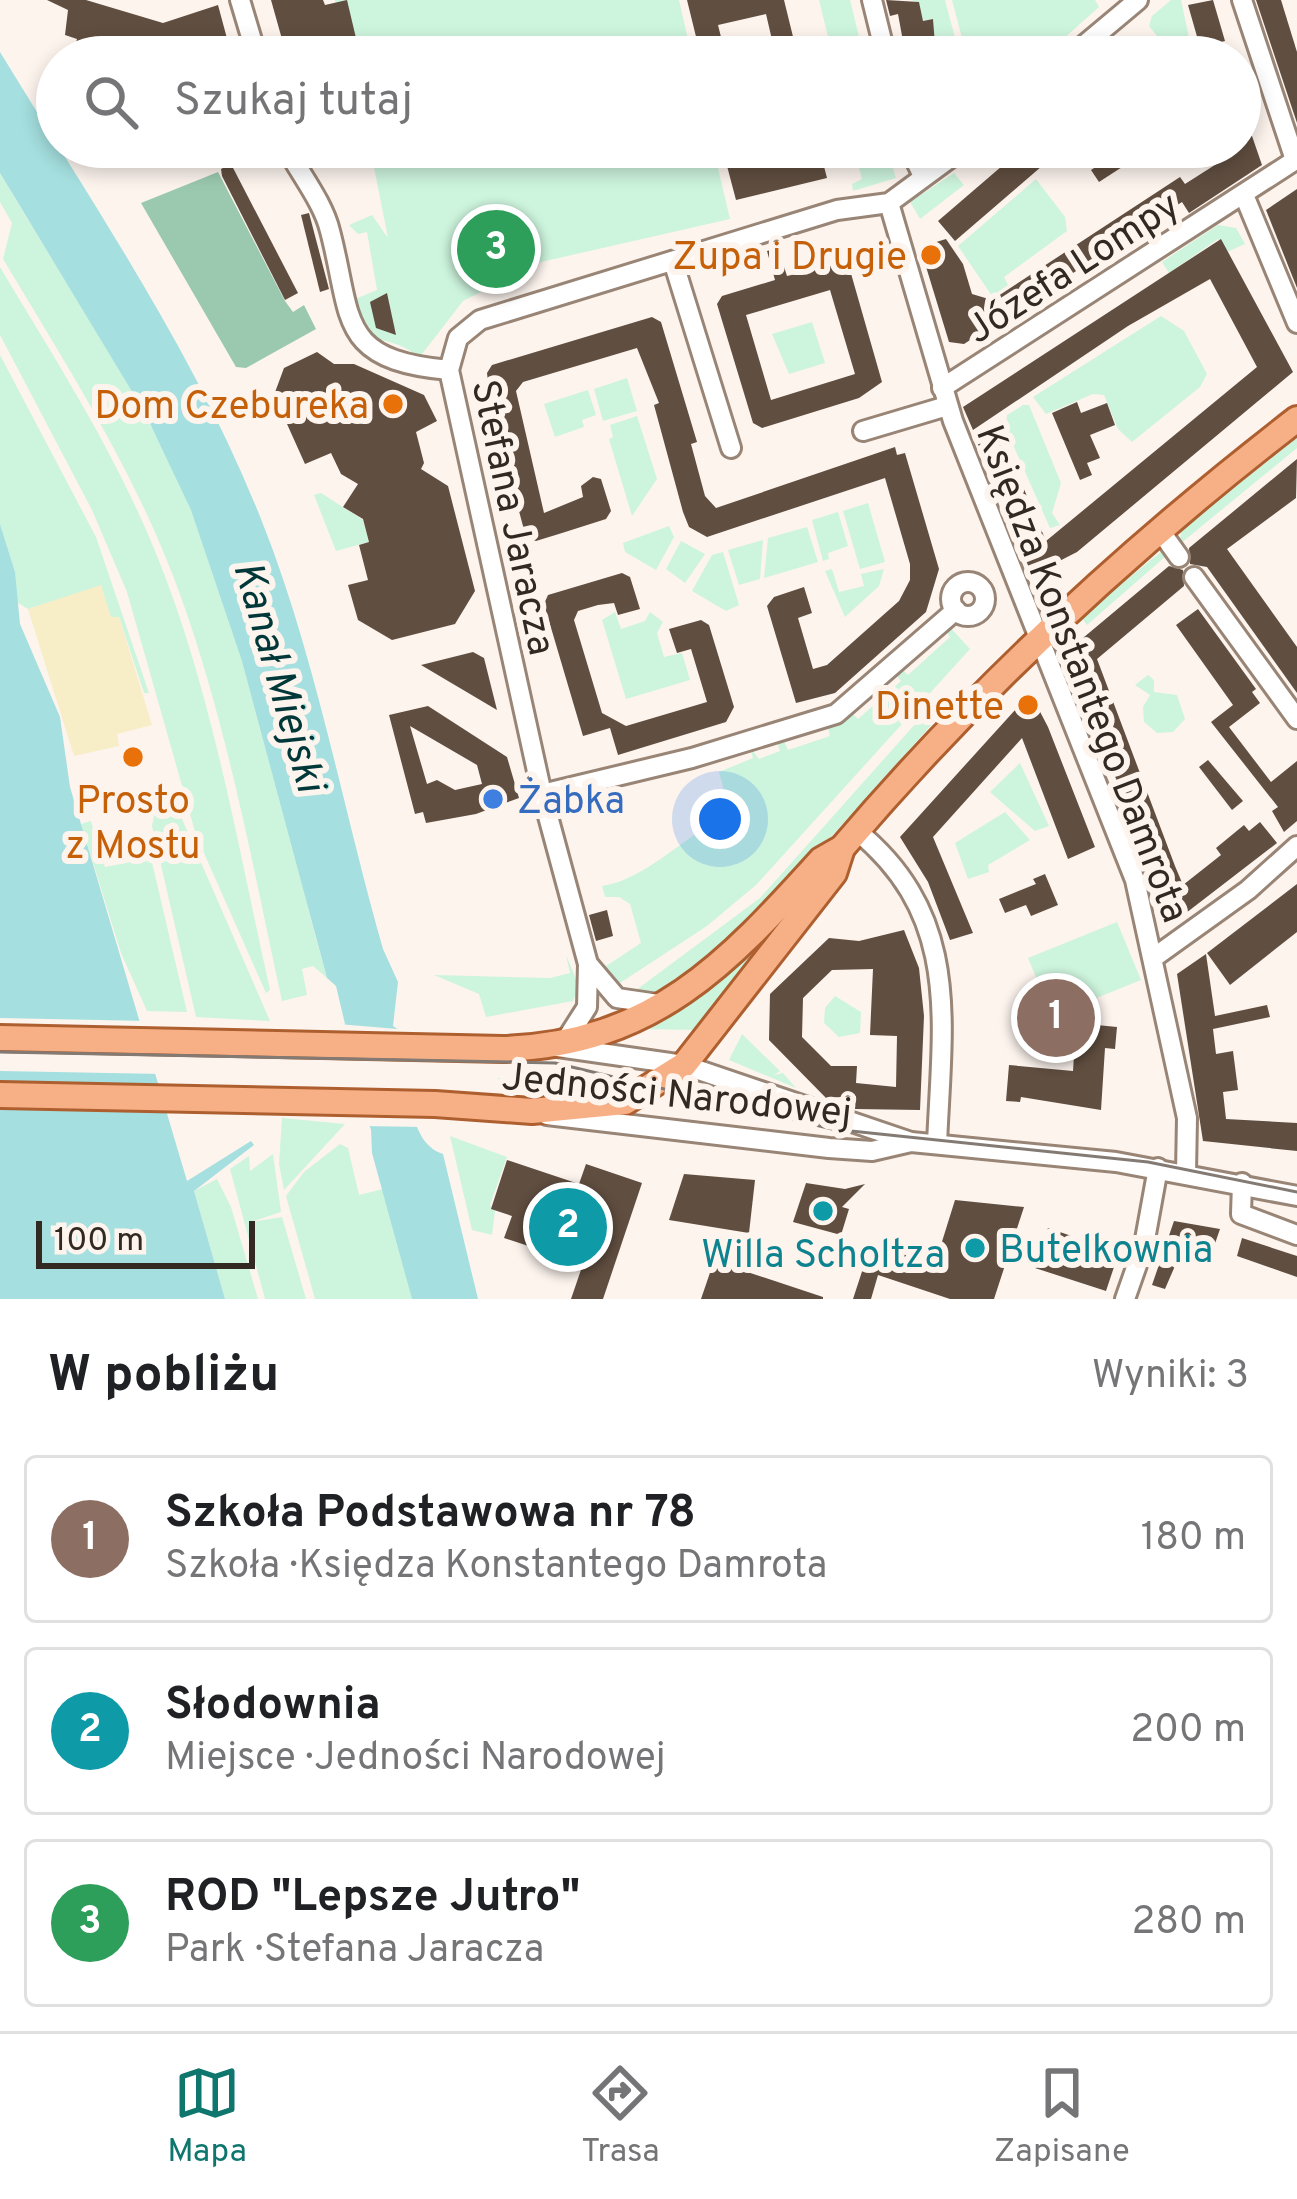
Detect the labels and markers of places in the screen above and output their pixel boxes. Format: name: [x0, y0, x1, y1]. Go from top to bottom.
pin: 3: [457, 204, 535, 294]
place label: Zupa i Drugie: [672, 235, 907, 284]
marker: Zupa i Drugie: [918, 242, 944, 268]
place label: Dom Czebureka: [94, 384, 369, 433]
marker: Dom Czebureka: [380, 391, 406, 417]
place label: Dinette: [875, 685, 1004, 734]
marker: Dinette: [1015, 692, 1041, 718]
marker: Prosto z Mostu: [120, 744, 146, 770]
place label: Żabka: [517, 777, 625, 828]
place label: Prosto z Mostu: [65, 779, 201, 873]
marker: Żabka: [480, 786, 506, 812]
pin: 1: [1017, 973, 1095, 1063]
pin: 2: [529, 1182, 607, 1272]
marker: Willa Scholtza: [810, 1198, 836, 1224]
place label: Butelkownia: [999, 1228, 1213, 1277]
place label: Willa Scholtza: [701, 1233, 945, 1282]
marker: Butelkownia: [962, 1235, 988, 1261]

